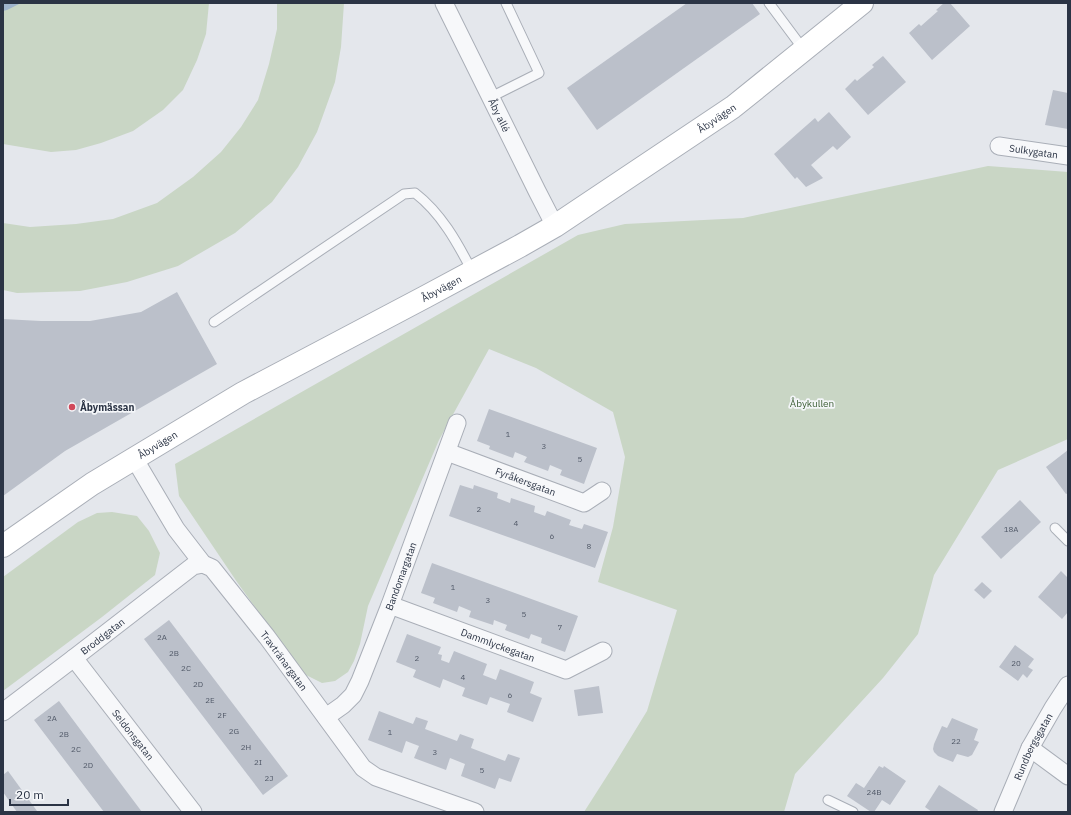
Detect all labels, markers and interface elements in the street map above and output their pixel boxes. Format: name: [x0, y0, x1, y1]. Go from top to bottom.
street label: Åby allé: [485, 96, 513, 135]
street label: Åbyvägen: [695, 101, 739, 136]
street label: Sulkygatan: [1008, 142, 1059, 161]
street label: Åbyvägen: [419, 273, 464, 305]
park label: Åbykullen: [790, 397, 834, 410]
place label: Åbymässan: [80, 400, 134, 414]
marker: Åbymässan: [67, 402, 77, 412]
street label: Åbyvägen: [136, 428, 180, 462]
house number: 1: [506, 429, 511, 439]
house number: 3: [542, 441, 547, 451]
house number: 5: [578, 454, 583, 464]
street label: Fyråkersgatan: [493, 465, 558, 499]
house number: 2: [477, 504, 482, 514]
house number: 4: [514, 518, 519, 528]
house number: 18A: [1004, 524, 1018, 534]
house number: 6: [550, 531, 555, 541]
street label: Bandomargatan: [383, 541, 420, 612]
house number: 8: [587, 541, 592, 551]
house number: 1: [451, 582, 456, 592]
house number: 3: [486, 595, 491, 605]
house number: 5: [522, 609, 527, 619]
street label: Broddgatan: [78, 615, 127, 658]
house number: 7: [558, 622, 563, 632]
street label: Dammlyckegatan: [459, 626, 536, 665]
street label: Travtränargatan: [258, 628, 310, 693]
house number: 2A: [157, 632, 167, 642]
house number: 2B: [169, 648, 179, 658]
house number: 2: [415, 653, 420, 663]
house number: 20: [1011, 658, 1021, 668]
house number: 2C: [181, 663, 191, 673]
house number: 4: [461, 672, 466, 682]
house number: 2D: [193, 679, 203, 689]
house number: 6: [508, 690, 513, 700]
house number: 2E: [205, 695, 215, 705]
street label: Seldonsgatan: [109, 707, 157, 763]
house number: 2F: [217, 710, 227, 720]
street label: Rundbergsgatan: [1011, 711, 1056, 782]
house number: 2A: [47, 713, 57, 723]
house number: 2G: [229, 726, 239, 736]
house number: 1: [388, 727, 393, 737]
house number: 2B: [59, 729, 69, 739]
house number: 22: [951, 736, 961, 746]
house number: 2H: [241, 742, 251, 752]
house number: 2C: [71, 744, 81, 754]
house number: 3: [433, 747, 438, 757]
house number: 2I: [254, 757, 262, 767]
house number: 2D: [83, 760, 93, 770]
house number: 5: [480, 765, 485, 775]
house number: 2J: [265, 773, 273, 783]
scale bar: [10, 781, 68, 807]
text: 20 m: [16, 787, 44, 802]
house number: 24B: [867, 787, 881, 797]

